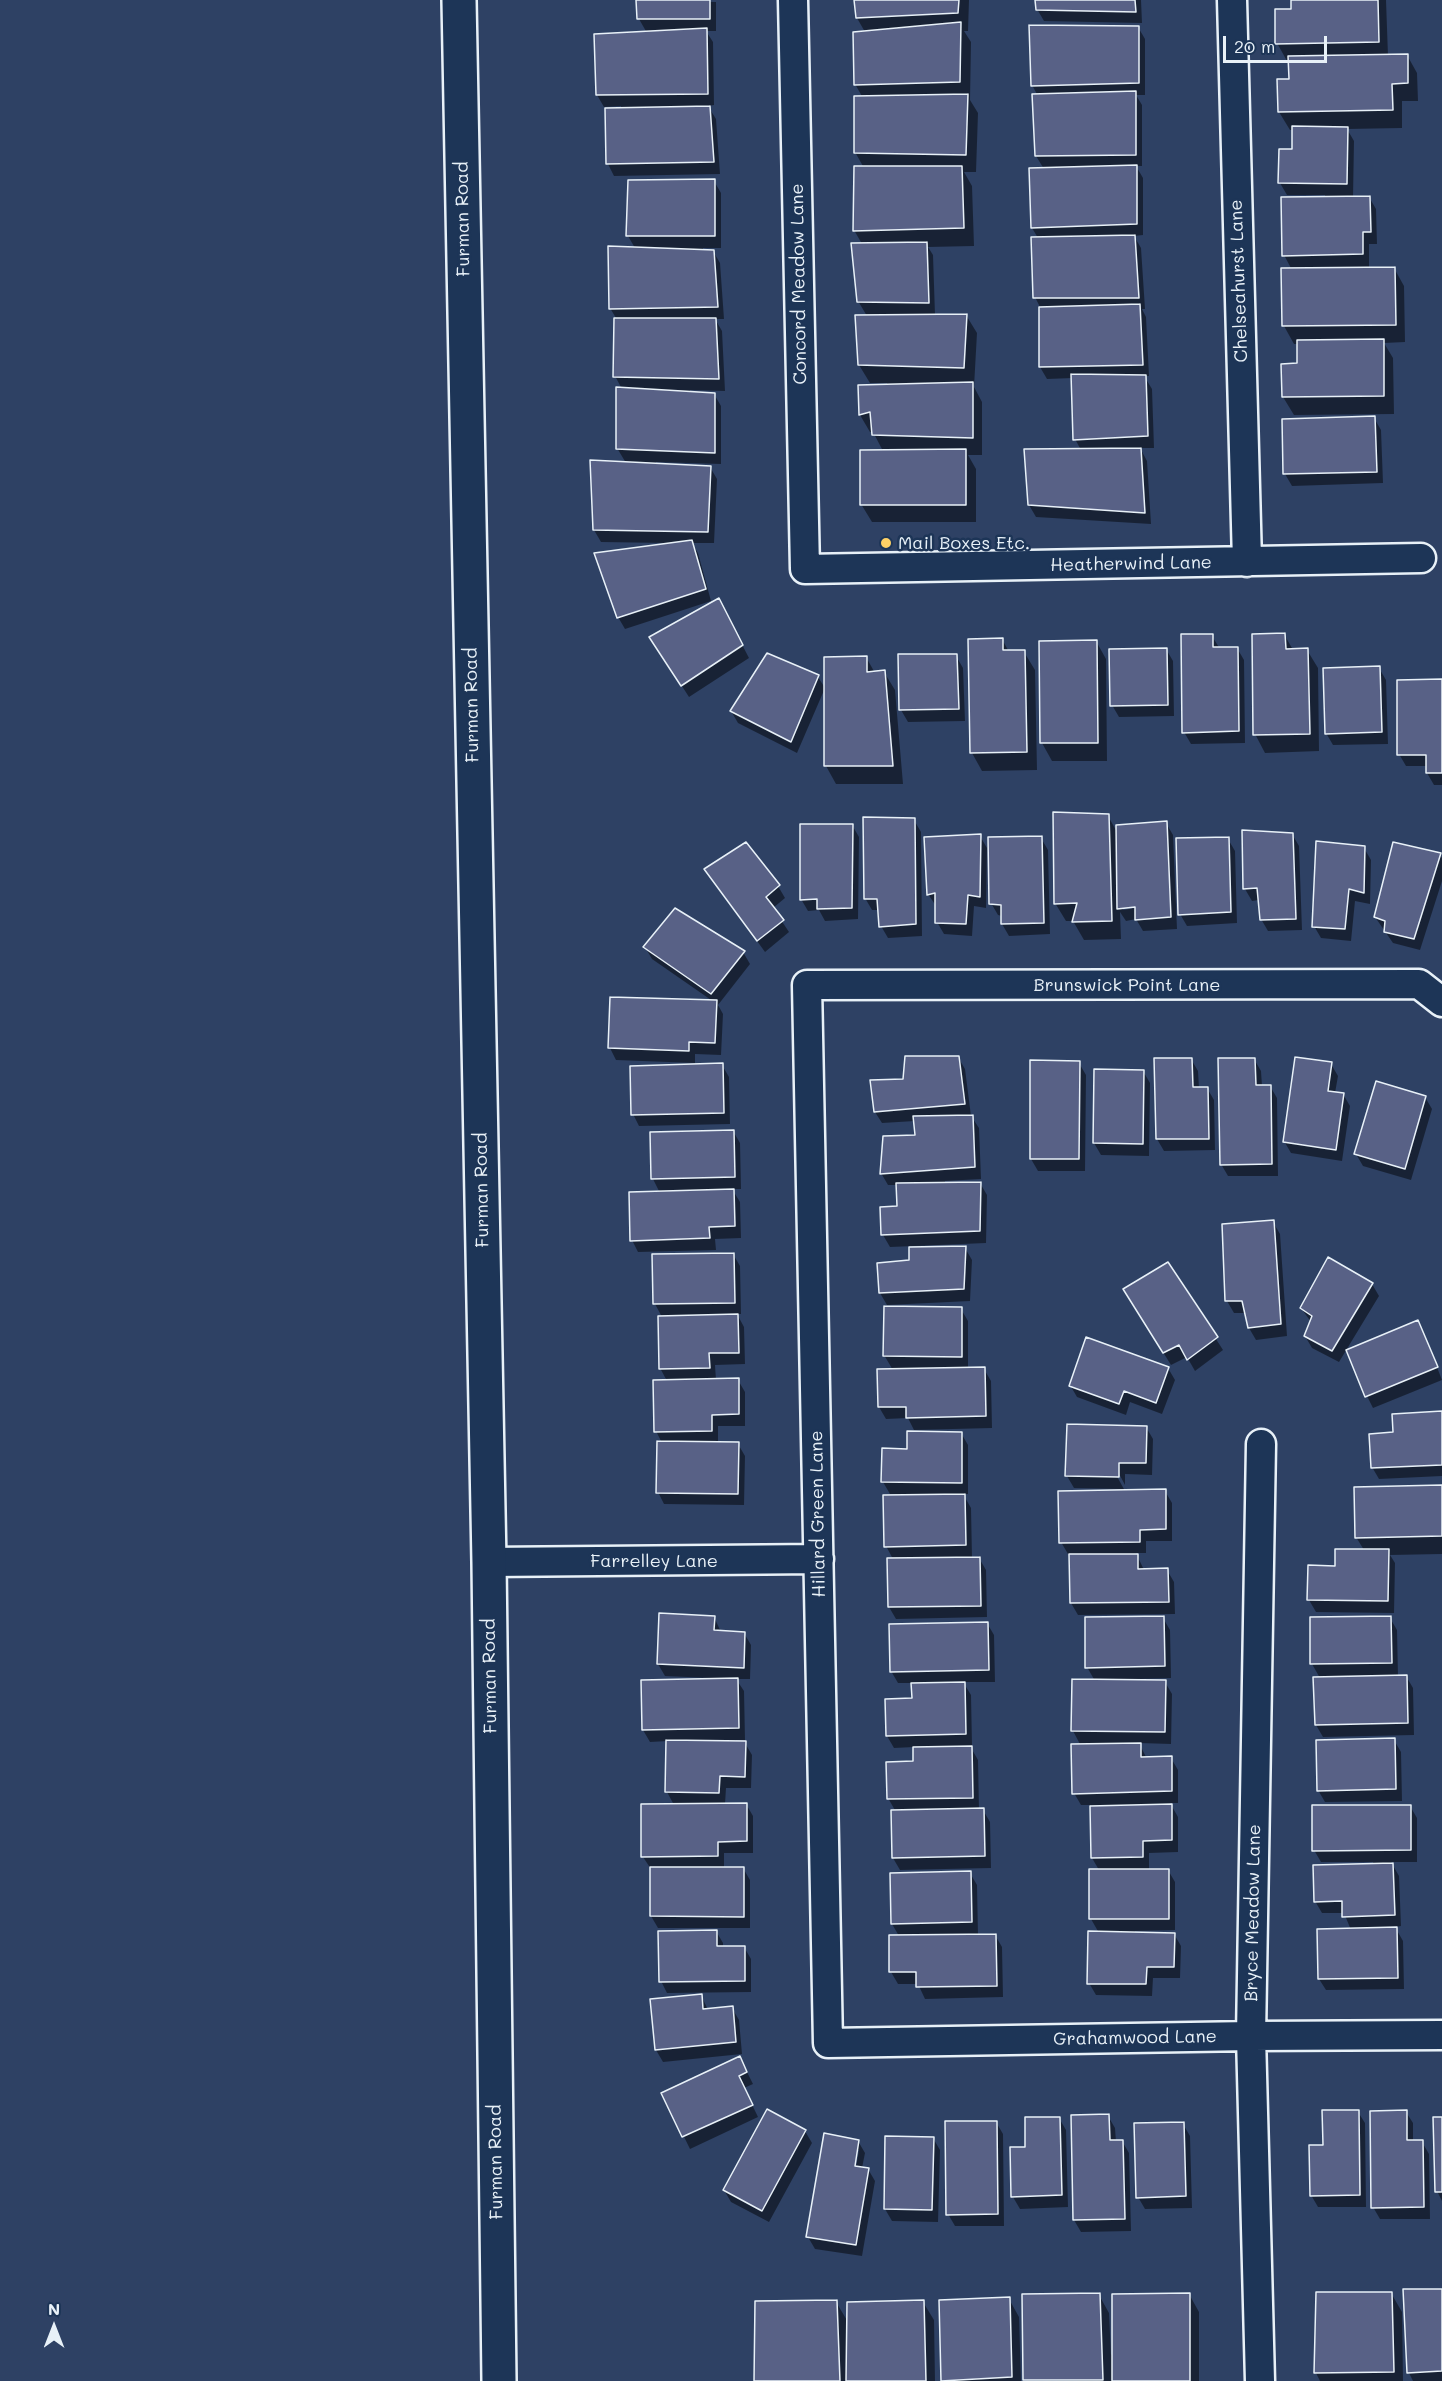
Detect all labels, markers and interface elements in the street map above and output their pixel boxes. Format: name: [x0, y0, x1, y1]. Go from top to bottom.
scale bar: [1226, 24, 1330, 62]
text: 20 m: [1234, 34, 1275, 58]
street label: Furman Road: [451, 161, 475, 277]
street label: Concord Meadow Lane: [786, 183, 812, 385]
street label: Chelseahurst Lane: [1225, 199, 1253, 363]
place label: Mail Boxes Etc.: [898, 532, 1030, 554]
marker: Mail Boxes Etc.: [879, 536, 893, 550]
street label: Heatherwind Lane: [1050, 552, 1212, 576]
street label: Furman Road: [460, 647, 484, 763]
street label: Brunswick Point Lane: [1034, 974, 1220, 996]
street label: Furman Road: [470, 1132, 494, 1248]
street label: Hillard Green Lane: [806, 1430, 830, 1598]
street label: Farrelley Lane: [590, 1550, 718, 1572]
street label: Furman Road: [478, 1618, 502, 1734]
street label: Bryce Meadow Lane: [1241, 1824, 1265, 2002]
street label: Grahamwood Lane: [1053, 2026, 1217, 2050]
street label: Furman Road: [484, 2104, 508, 2220]
north arrow: [24, 2297, 84, 2357]
text: N: [48, 2298, 60, 2319]

